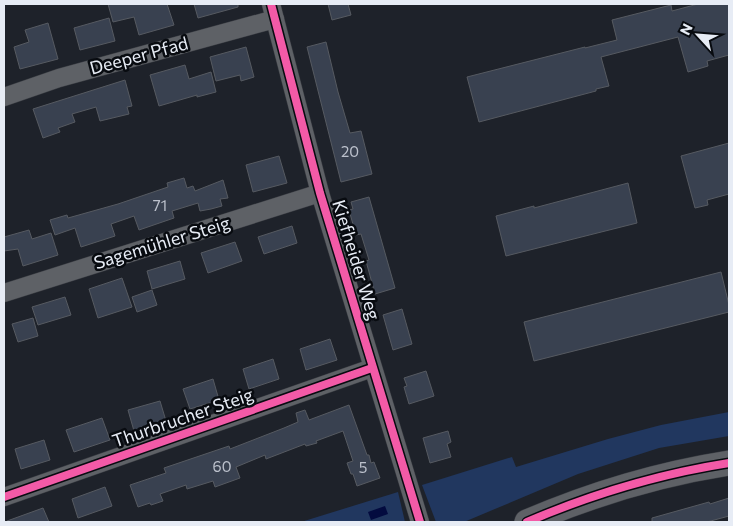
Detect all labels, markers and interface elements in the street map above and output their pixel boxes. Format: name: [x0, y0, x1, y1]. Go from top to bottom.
north arrow: [673, 10, 723, 60]
text: N: [676, 21, 696, 38]
street label: Deeper Pfad: [87, 31, 190, 79]
house number: 20: [341, 142, 359, 160]
house number: 71: [153, 196, 167, 214]
street label: Kiefheider Weg: [328, 197, 386, 323]
street label: Sagemühler Steig: [91, 211, 233, 273]
street label: Thurbrucher Steig: [109, 383, 256, 452]
house number: 60: [213, 457, 231, 475]
house number: 5: [359, 458, 367, 476]

